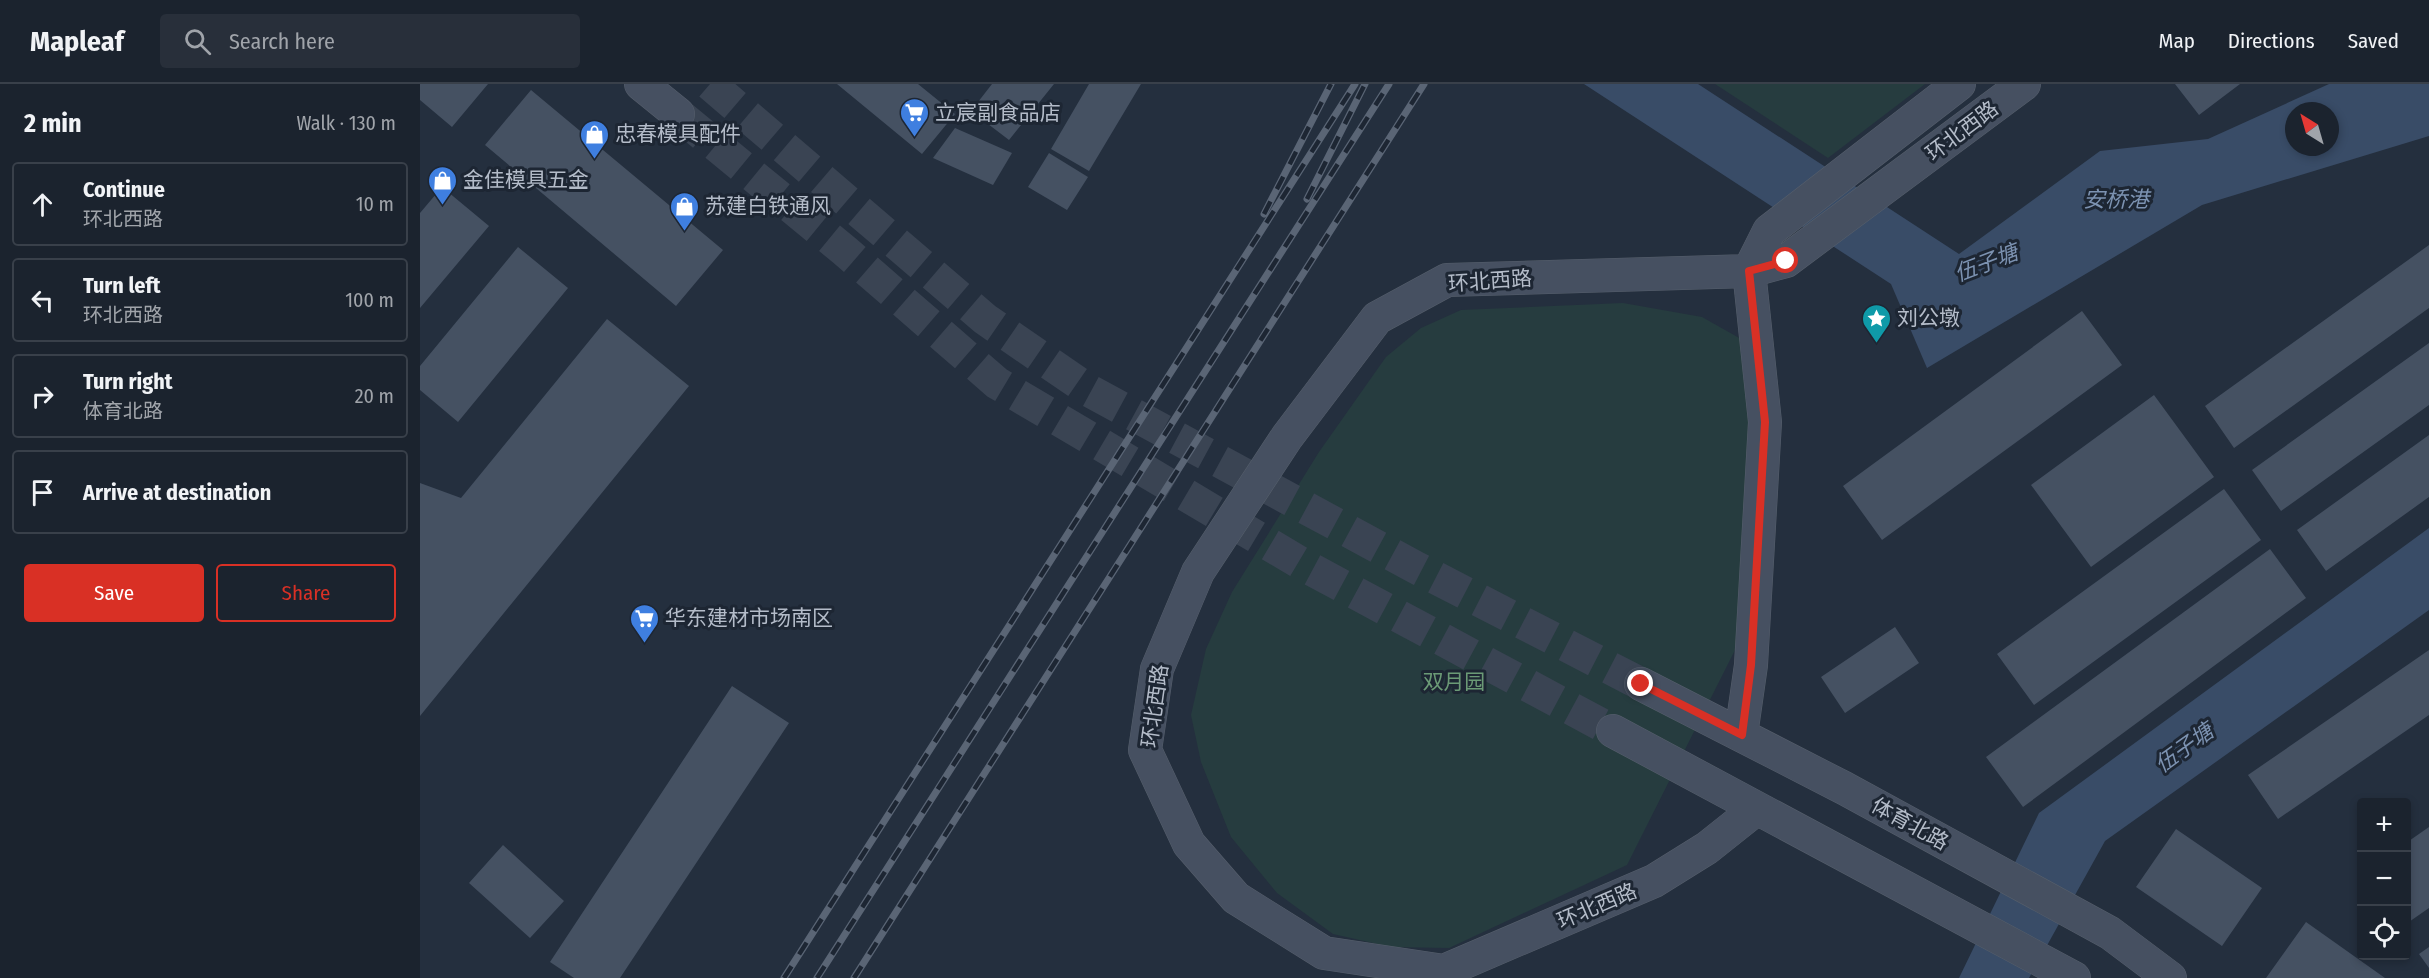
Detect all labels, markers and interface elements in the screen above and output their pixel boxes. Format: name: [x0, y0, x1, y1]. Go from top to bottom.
search box: [160, 14, 580, 68]
text: Mapleaf: [30, 25, 124, 58]
icon: search: [181, 25, 214, 58]
text: Search here: [229, 28, 335, 55]
text: Map: [2158, 28, 2195, 54]
text: Directions: [2228, 28, 2315, 54]
text: Saved: [2348, 28, 2399, 54]
street label: 环北西路: [1921, 95, 2003, 167]
supermarket icon: 立宸副食品店: [898, 97, 930, 139]
place label: 立宸副食品店: [935, 100, 1061, 126]
north arrow: [2285, 102, 2339, 156]
text: 2 min: [24, 108, 82, 139]
text: Walk · 130 m: [296, 111, 396, 135]
shop icon: 忠春模具配件: [578, 118, 610, 160]
place label: 忠春模具配件: [615, 121, 741, 147]
shop icon: 金佳模具五金: [426, 164, 458, 206]
place label: 金佳模具五金: [463, 167, 589, 193]
text: Continue: [83, 176, 165, 203]
water label: 安桥港: [2083, 186, 2152, 213]
icon: ahead: [26, 188, 59, 221]
shop icon: 苏建白铁通风: [668, 190, 700, 232]
text: 10 m: [356, 192, 394, 216]
place label: 苏建白铁通风: [705, 193, 831, 219]
text: 环北西路: [83, 207, 163, 231]
water label: 伍子塘: [1950, 237, 2025, 287]
route start: [1772, 247, 1798, 273]
street label: 环北西路: [1447, 265, 1533, 297]
text: Turn left: [83, 272, 161, 299]
icon: left: [26, 284, 59, 317]
text: 100 m: [345, 288, 394, 312]
place icon: 刘公墩: [1860, 302, 1892, 344]
text: 环北西路: [83, 303, 163, 327]
place label: 刘公墩: [1897, 305, 1960, 331]
text: Turn right: [83, 368, 172, 395]
icon: right: [26, 380, 59, 413]
text: 20 m: [355, 384, 394, 408]
text: 体育北路: [83, 399, 163, 423]
icon: arrive: [26, 476, 59, 509]
text: Arrive at destination: [83, 479, 271, 506]
button: Save: [24, 564, 204, 622]
button: Share: [216, 564, 396, 622]
supermarket icon: 华东建材市场南区: [628, 602, 660, 644]
place label: 华东建材市场南区: [665, 605, 833, 631]
street label: 环北西路: [1136, 663, 1174, 749]
park label: 双月园: [1423, 669, 1486, 695]
route end: [1627, 670, 1653, 696]
water label: 伍子塘: [2149, 715, 2222, 778]
street label: 体育北路: [1867, 792, 1953, 856]
map controls: [2357, 798, 2411, 960]
button: +: [2357, 798, 2411, 852]
button: −: [2357, 852, 2411, 906]
street label: 环北西路: [1553, 878, 1641, 934]
button: locate: [2357, 906, 2411, 960]

